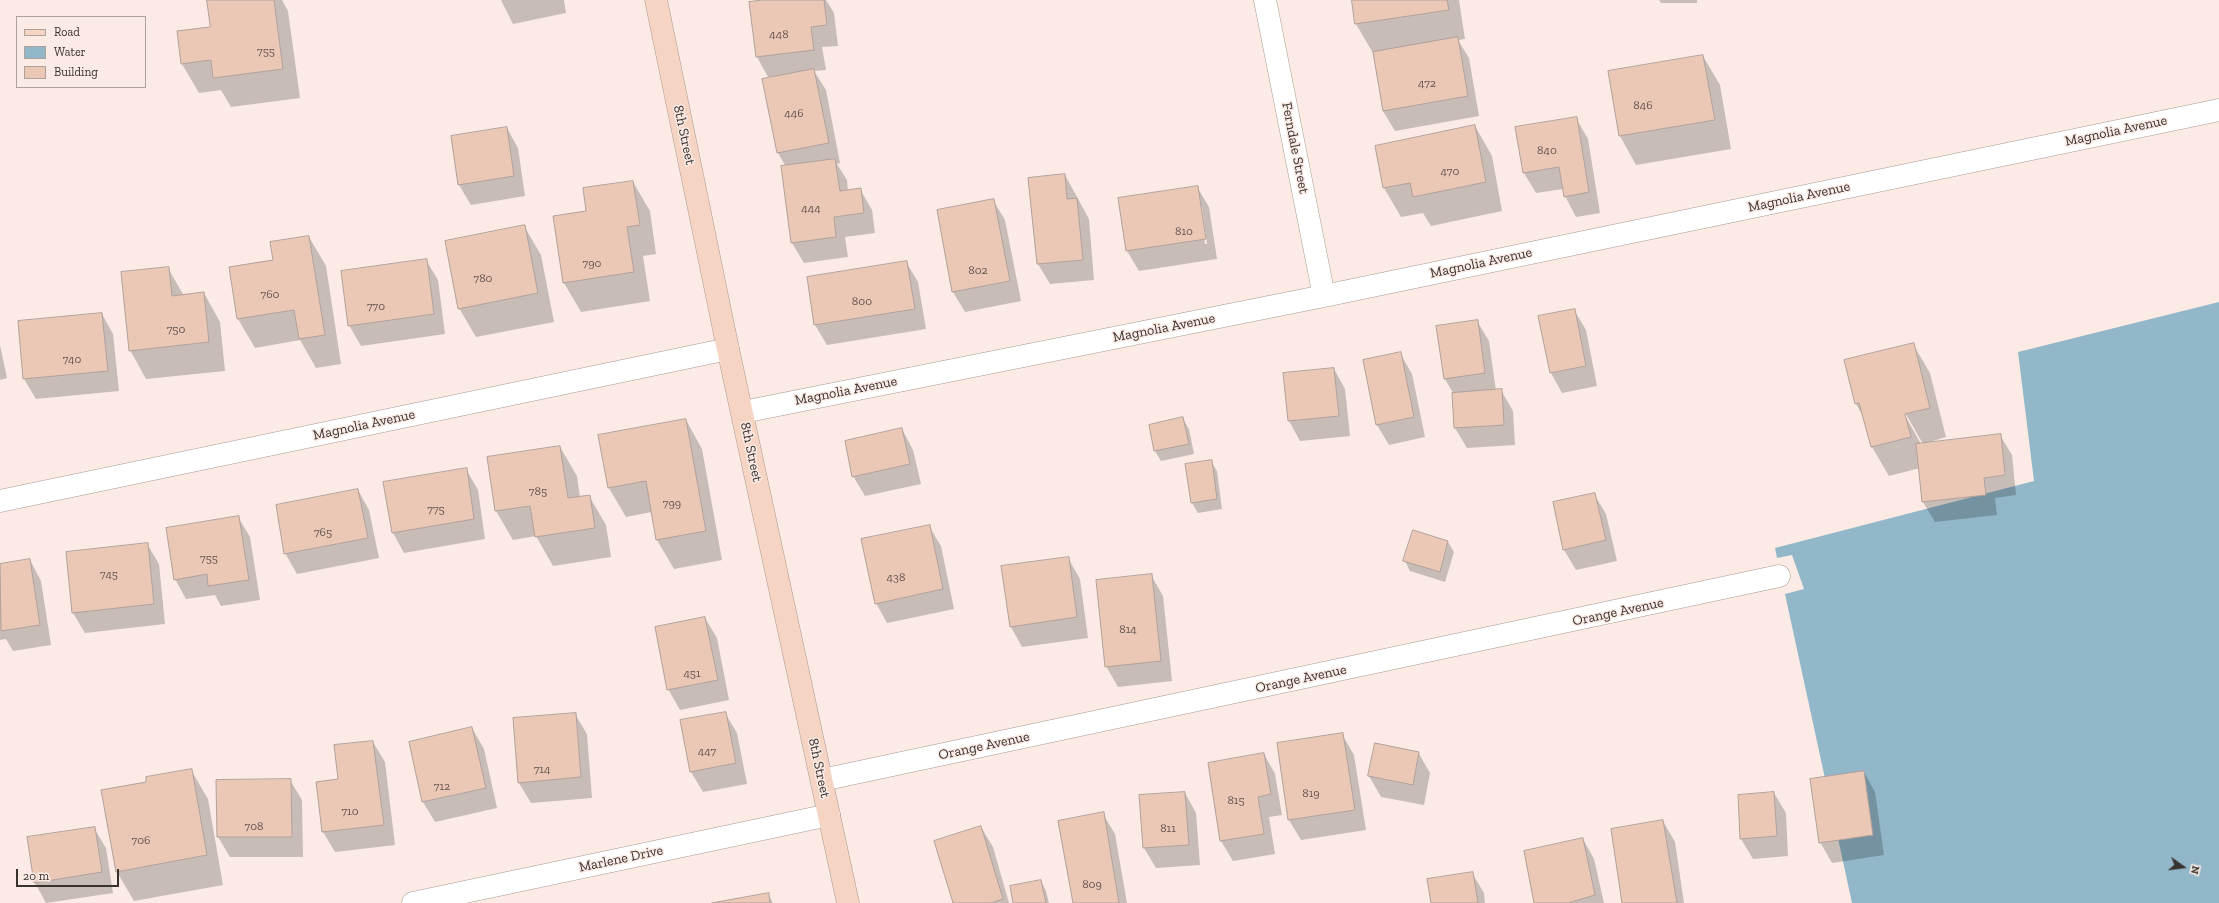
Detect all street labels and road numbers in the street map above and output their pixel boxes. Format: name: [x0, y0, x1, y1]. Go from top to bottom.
street label: Ferndale Street: [1278, 101, 1312, 195]
street label: 8th Street: [669, 104, 699, 166]
street label: Magnolia Avenue: [2063, 112, 2169, 150]
street label: Magnolia Avenue: [1746, 178, 1852, 216]
street label: Magnolia Avenue: [1428, 244, 1534, 282]
street label: Magnolia Avenue: [1111, 310, 1217, 346]
street label: Magnolia Avenue: [793, 373, 899, 409]
street label: Magnolia Avenue: [311, 406, 417, 444]
street label: 8th Street: [736, 421, 766, 483]
street label: Orange Avenue: [1571, 594, 1665, 630]
street label: Orange Avenue: [1254, 661, 1348, 697]
street label: Orange Avenue: [937, 728, 1031, 764]
street label: 8th Street: [804, 737, 834, 799]
street label: Marlene Drive: [577, 842, 665, 876]

